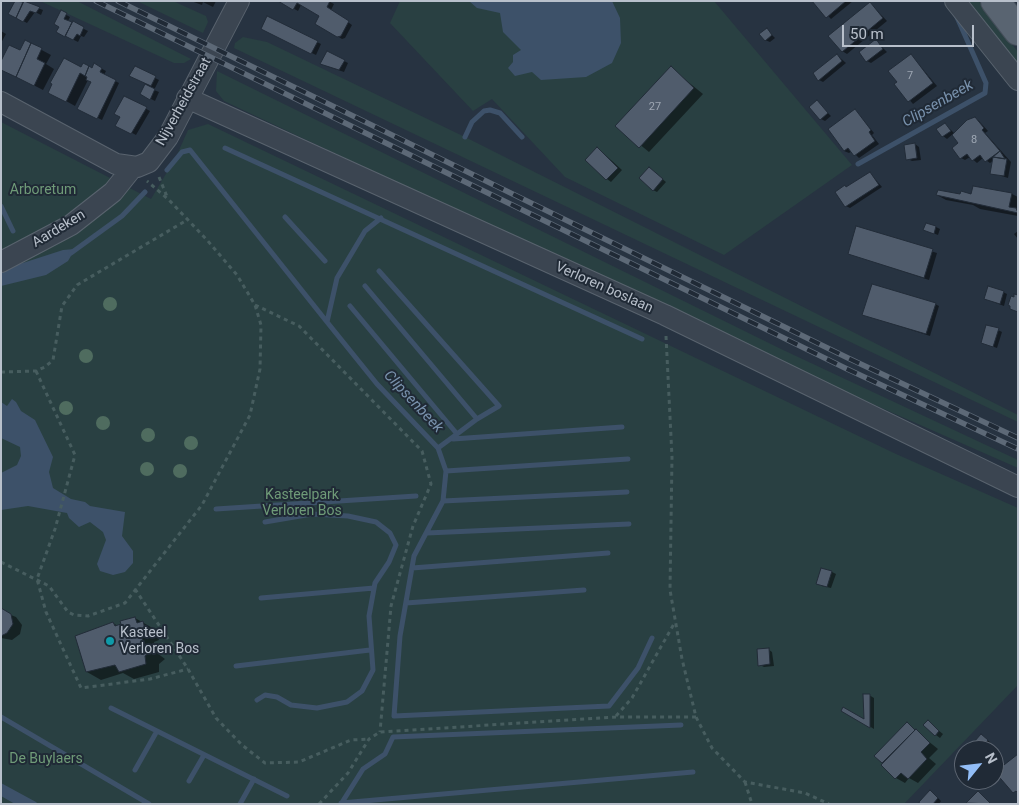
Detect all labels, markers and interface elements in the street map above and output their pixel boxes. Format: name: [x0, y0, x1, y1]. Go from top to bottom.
scale bar: [844, 15, 976, 47]
text: 50 m: [850, 25, 884, 43]
street label: Nijverheidstraat: [153, 55, 215, 149]
house number: 7: [907, 69, 913, 83]
water label: Clipsenbeek: [899, 76, 977, 132]
house number: 27: [649, 100, 661, 114]
house number: 8: [971, 133, 977, 147]
park label: Arboretum: [10, 182, 76, 198]
street label: Aardeken: [29, 207, 89, 251]
street label: Verloren boslaan: [553, 259, 655, 317]
water label: Clipsenbeek: [379, 367, 447, 437]
park label: Kasteelpark Verloren Bos: [262, 487, 342, 520]
place label: Kasteel Verloren Bos: [120, 625, 199, 658]
marker: Kasteel Verloren Bos: [104, 635, 116, 647]
north arrow: [954, 740, 1004, 790]
text: N: [982, 750, 1001, 766]
park label: De Buylaers: [9, 751, 83, 767]

